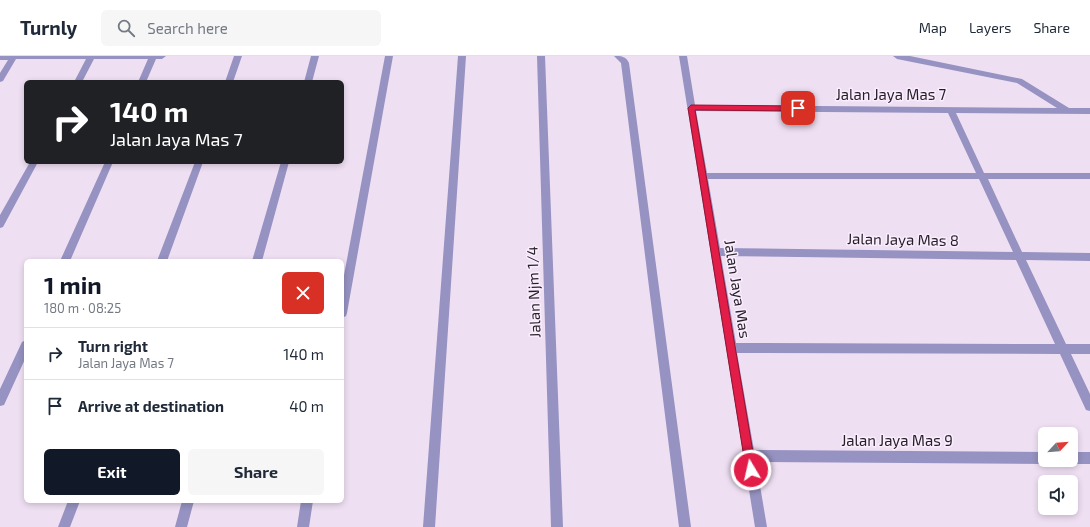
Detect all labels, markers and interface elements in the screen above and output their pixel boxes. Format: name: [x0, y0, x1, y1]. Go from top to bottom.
search box: [101, 10, 381, 46]
text: Turnly: [20, 16, 77, 39]
icon: search: [115, 17, 137, 39]
text: Search here: [147, 19, 228, 37]
text: Map: [919, 19, 947, 36]
text: Layers: [969, 19, 1011, 36]
text: Share: [1033, 19, 1070, 36]
street label: Jalan Jaya Mas 7: [836, 85, 947, 103]
pin: [781, 91, 815, 125]
text: 140 m: [110, 94, 188, 128]
icon: right: [44, 96, 96, 148]
icon: arrive: [787, 97, 809, 119]
text: Jalan Jaya Mas 7: [110, 128, 243, 150]
street label: Jalan Jaya Mas 8: [847, 229, 959, 249]
street label: Jalan Jaya Mas: [721, 238, 755, 339]
street label: Jalan Njm 1/4: [522, 246, 545, 338]
text: 1 min: [44, 270, 102, 299]
button: close: [282, 272, 324, 314]
text: 180 m · 08:25: [44, 300, 121, 316]
text: Turn right: [78, 337, 148, 355]
icon: right: [44, 343, 66, 365]
text: 140 m: [283, 345, 324, 363]
text: Jalan Jaya Mas 7: [78, 355, 174, 371]
icon: arrive: [44, 395, 66, 417]
text: Arrive at destination: [78, 397, 224, 415]
text: 40 m: [289, 397, 324, 415]
north arrow: [1038, 427, 1078, 467]
map controls: [1038, 427, 1078, 515]
street label: Jalan Jaya Mas 9: [841, 431, 953, 449]
button: Exit: [44, 449, 180, 495]
button: Share: [188, 449, 324, 495]
position arrow: [730, 449, 772, 491]
button: sound: [1038, 475, 1078, 515]

